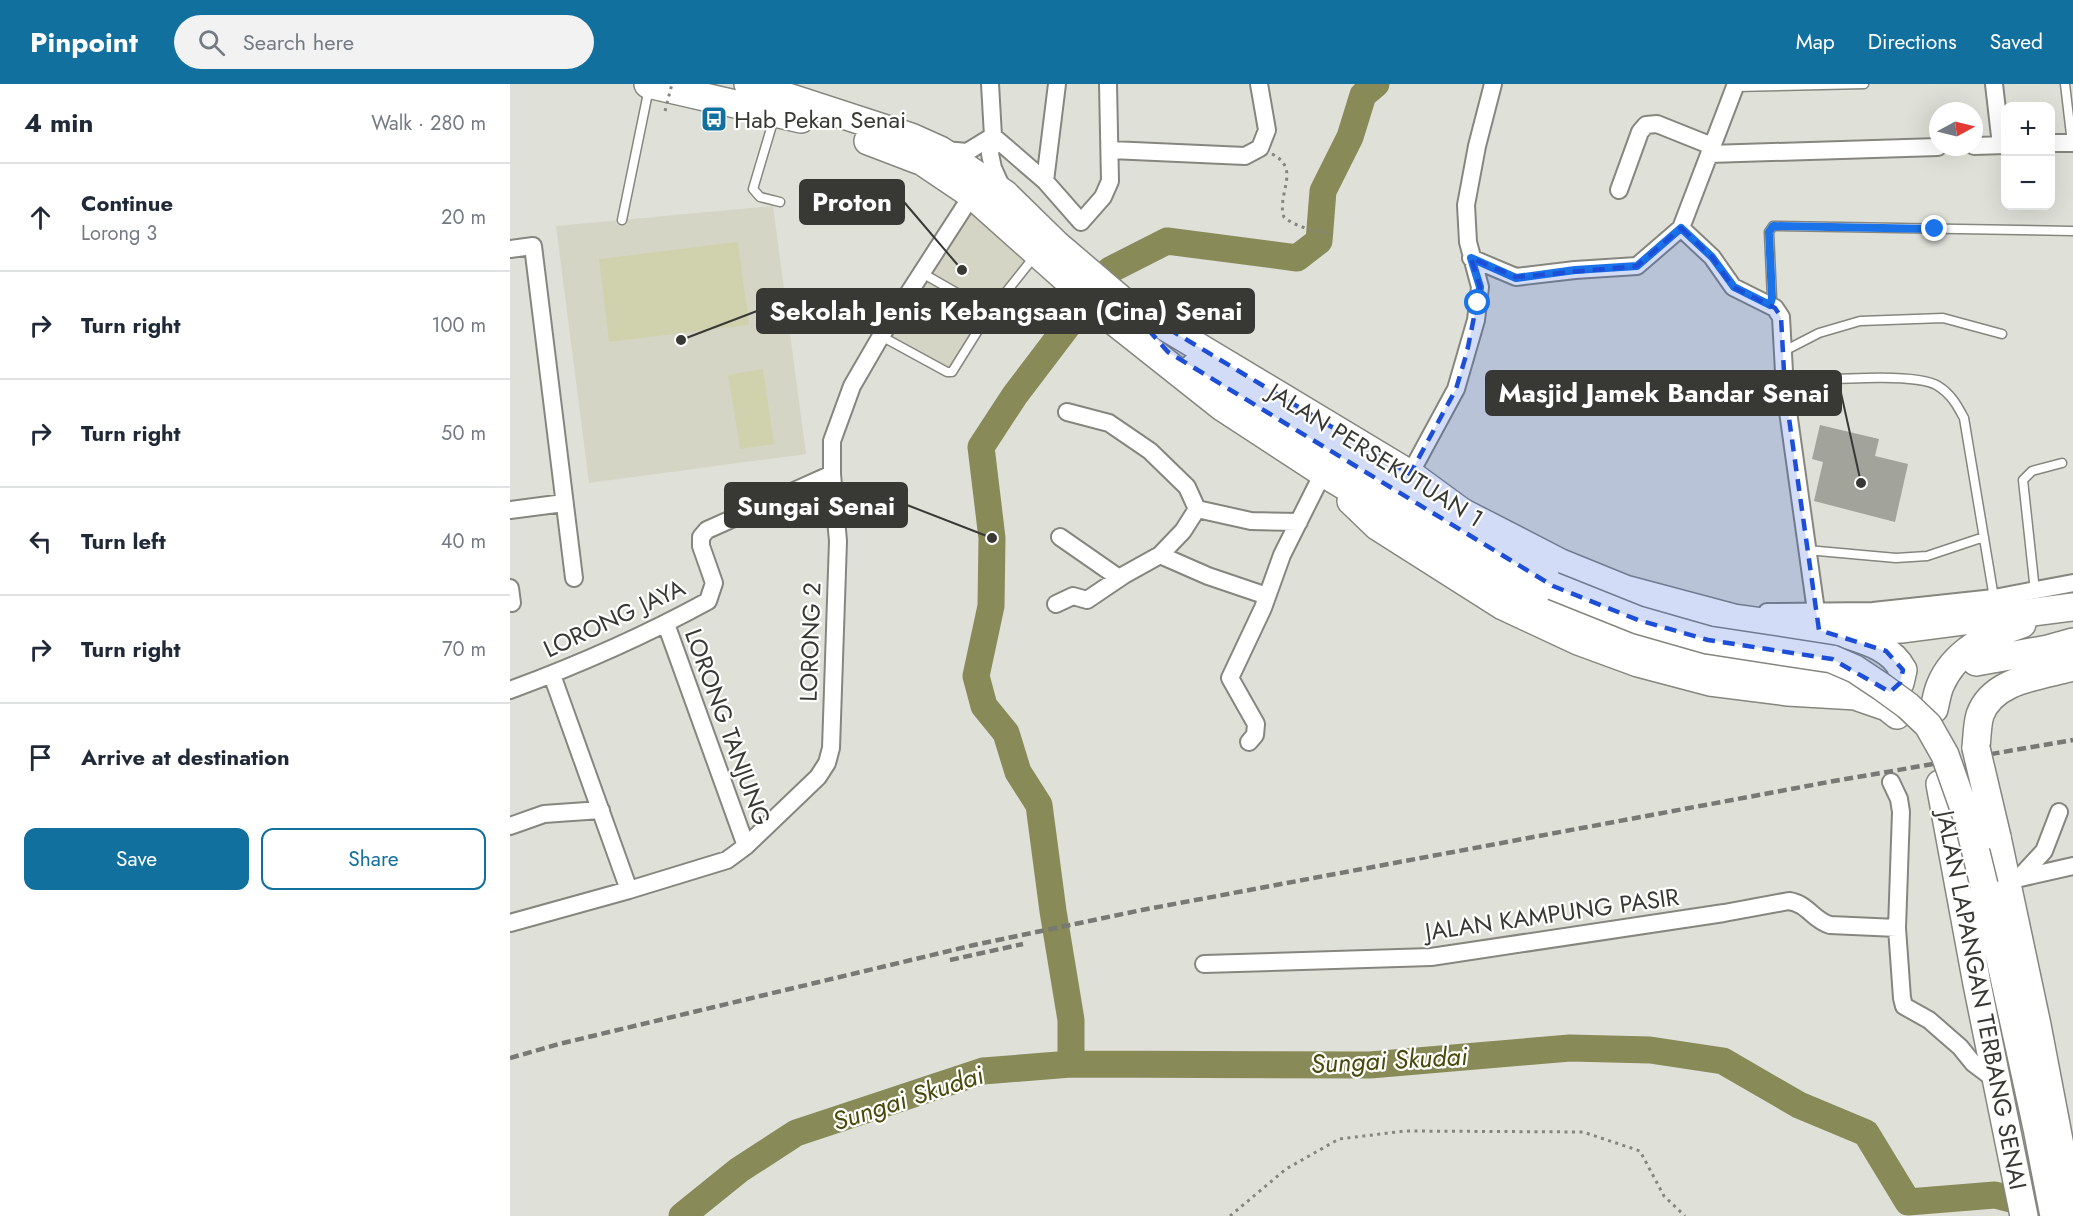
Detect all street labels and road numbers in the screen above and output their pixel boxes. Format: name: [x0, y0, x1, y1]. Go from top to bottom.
street label: JALAN PERSEKUTUAN 1: [1259, 373, 1490, 536]
street label: LORONG JAYA: [537, 570, 691, 666]
street label: LORONG 2: [790, 582, 830, 702]
street label: LORONG TANJUNG: [676, 624, 780, 830]
street label: JALAN LAPANGAN TERBANG SENAI: [1927, 805, 2036, 1192]
street label: JALAN KAMPUNG PASIR: [1420, 879, 1682, 950]

